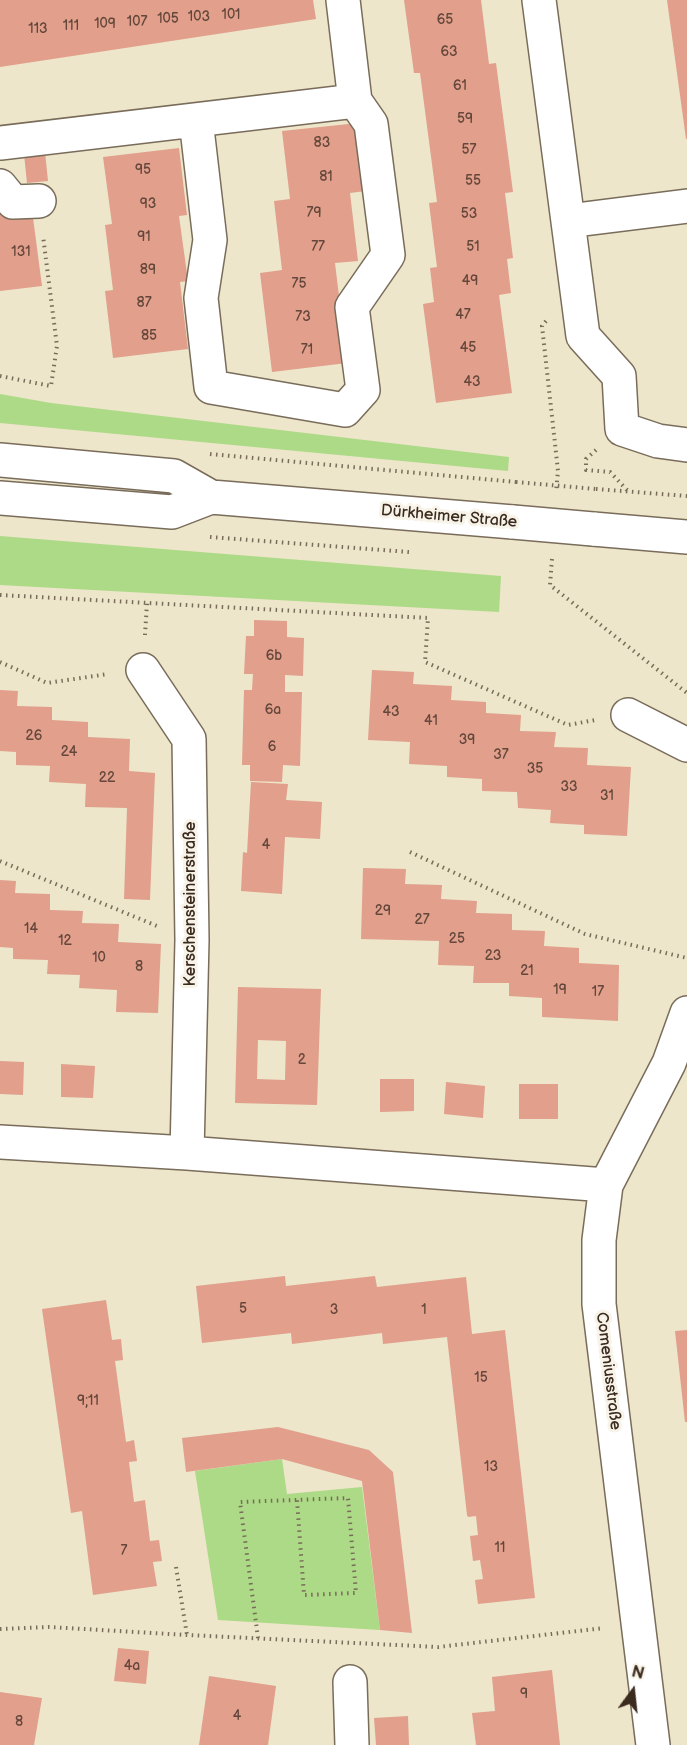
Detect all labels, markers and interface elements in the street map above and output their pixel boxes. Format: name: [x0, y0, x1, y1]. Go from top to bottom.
house number: 101: [221, 7, 241, 23]
house number: 103: [188, 9, 210, 25]
house number: 105: [157, 11, 179, 27]
house number: 65: [437, 12, 453, 28]
house number: 107: [127, 14, 147, 30]
house number: 109: [94, 16, 116, 32]
house number: 111: [63, 18, 79, 34]
house number: 113: [28, 21, 48, 37]
house number: 63: [440, 44, 458, 60]
house number: 61: [453, 78, 467, 94]
house number: 59: [457, 111, 473, 127]
house number: 83: [314, 135, 330, 151]
house number: 57: [462, 142, 476, 158]
house number: 95: [135, 162, 151, 178]
house number: 81: [319, 169, 333, 185]
house number: 55: [465, 173, 481, 189]
house number: 93: [140, 196, 156, 212]
house number: 79: [307, 205, 321, 221]
house number: 53: [461, 206, 477, 222]
house number: 91: [137, 229, 151, 245]
house number: 77: [311, 239, 325, 255]
house number: 51: [466, 239, 480, 255]
house number: 131: [11, 244, 31, 260]
house number: 89: [140, 262, 156, 278]
house number: 49: [462, 273, 478, 289]
house number: 75: [292, 276, 306, 292]
house number: 87: [136, 295, 152, 311]
house number: 47: [455, 307, 471, 323]
house number: 73: [295, 309, 311, 325]
house number: 85: [141, 328, 157, 344]
house number: 45: [460, 340, 476, 356]
house number: 71: [301, 342, 313, 358]
house number: 43: [463, 374, 481, 390]
street label: Dürkheimer Straße: [380, 501, 518, 533]
house number: 6b: [266, 648, 282, 664]
house number: 6a: [265, 702, 281, 718]
house number: 43: [382, 704, 400, 720]
house number: 41: [424, 713, 438, 729]
house number: 26: [26, 728, 42, 744]
house number: 39: [459, 732, 475, 748]
house number: 6: [268, 739, 276, 755]
house number: 24: [61, 744, 77, 760]
house number: 37: [493, 747, 509, 763]
house number: 35: [527, 761, 543, 777]
house number: 22: [99, 770, 115, 786]
house number: 33: [560, 779, 578, 795]
house number: 31: [600, 788, 614, 804]
street label: Kerschensteinerstraße: [181, 822, 201, 986]
house number: 4: [262, 837, 270, 853]
house number: 29: [375, 903, 391, 919]
house number: 27: [414, 912, 430, 928]
house number: 14: [24, 921, 38, 937]
house number: 25: [449, 931, 465, 947]
house number: 12: [58, 933, 72, 949]
house number: 23: [485, 948, 501, 964]
house number: 10: [92, 950, 106, 966]
house number: 8: [135, 959, 143, 975]
house number: 21: [520, 963, 534, 979]
house number: 19: [553, 982, 567, 998]
house number: 17: [592, 984, 604, 1000]
house number: 2: [298, 1052, 306, 1068]
house number: 5: [239, 1301, 247, 1317]
house number: 3: [330, 1302, 338, 1318]
house number: 1: [421, 1302, 427, 1318]
street label: Comeniusstraße: [591, 1311, 625, 1431]
house number: 15: [474, 1370, 488, 1386]
house number: 9;11: [77, 1393, 99, 1409]
house number: 13: [484, 1459, 498, 1475]
house number: 11: [495, 1540, 505, 1556]
house number: 7: [121, 1543, 127, 1559]
house number: 4a: [124, 1658, 140, 1674]
north arrow: [603, 1661, 663, 1721]
text: N: [630, 1662, 646, 1684]
house number: 9: [520, 1686, 528, 1702]
house number: 4: [233, 1708, 241, 1724]
house number: 8: [15, 1714, 23, 1730]

